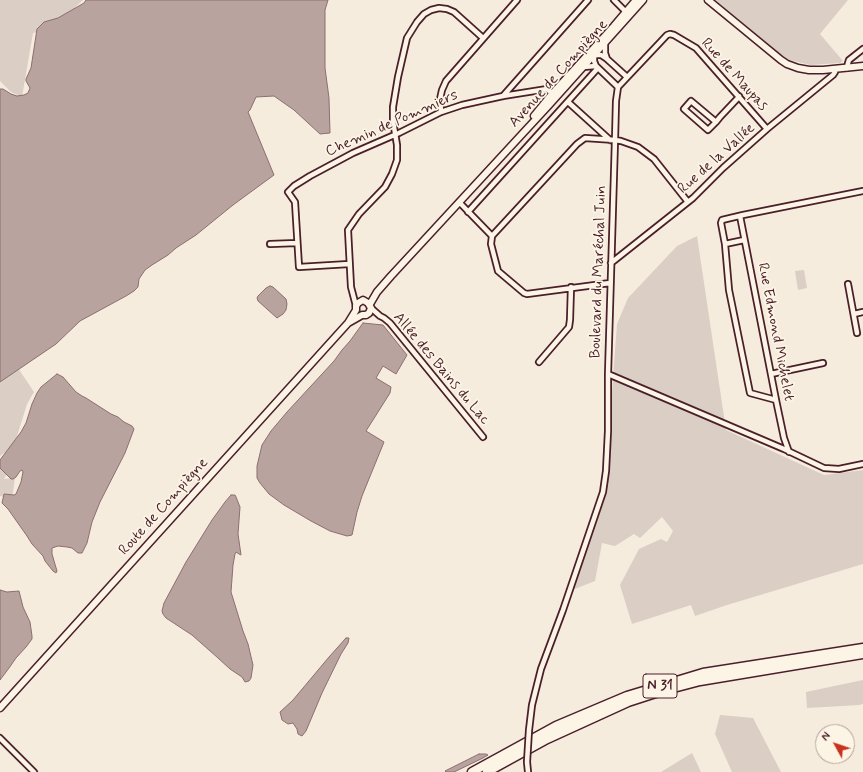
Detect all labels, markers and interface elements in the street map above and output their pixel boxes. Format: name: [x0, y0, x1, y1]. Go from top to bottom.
street label: Avenue de Compiègne: [506, 16, 612, 132]
street label: Rue de Maupas: [697, 35, 771, 115]
street label: Chemin de Pommiers: [323, 87, 461, 161]
street label: Rue de la Vallée: [675, 120, 759, 198]
street label: Boulevard du Maréchal Juin: [587, 185, 611, 359]
street label: Rue Edmond Michelet: [753, 261, 797, 403]
street label: Allée des Bains du Lac: [389, 309, 493, 429]
street label: Route de Compiègne: [116, 455, 212, 559]
road number: N 31: [643, 674, 677, 698]
north arrow: [815, 724, 855, 764]
text: N: [819, 730, 834, 744]

